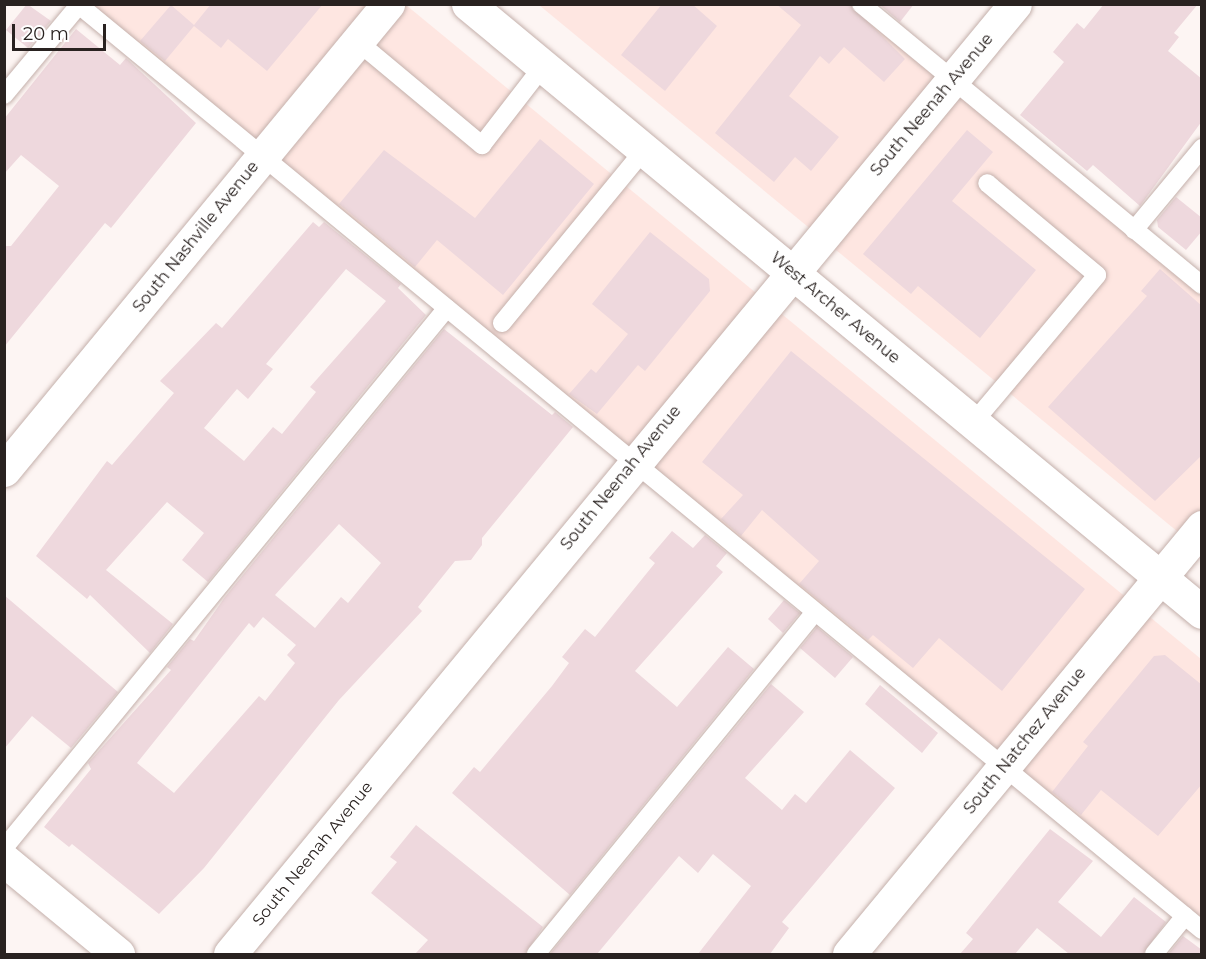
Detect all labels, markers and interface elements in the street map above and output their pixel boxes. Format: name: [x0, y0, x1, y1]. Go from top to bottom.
scale bar: [15, 12, 110, 50]
text: 20 m: [23, 23, 69, 45]
street label: South Neenah Avenue: [867, 30, 997, 180]
street label: South Nashville Avenue: [129, 158, 263, 316]
street label: West Archer Avenue: [766, 248, 904, 368]
street label: South Neenah Avenue: [557, 402, 685, 554]
street label: South Natchez Avenue: [960, 664, 1090, 818]
street label: South Neenah Avenue: [249, 778, 377, 930]

